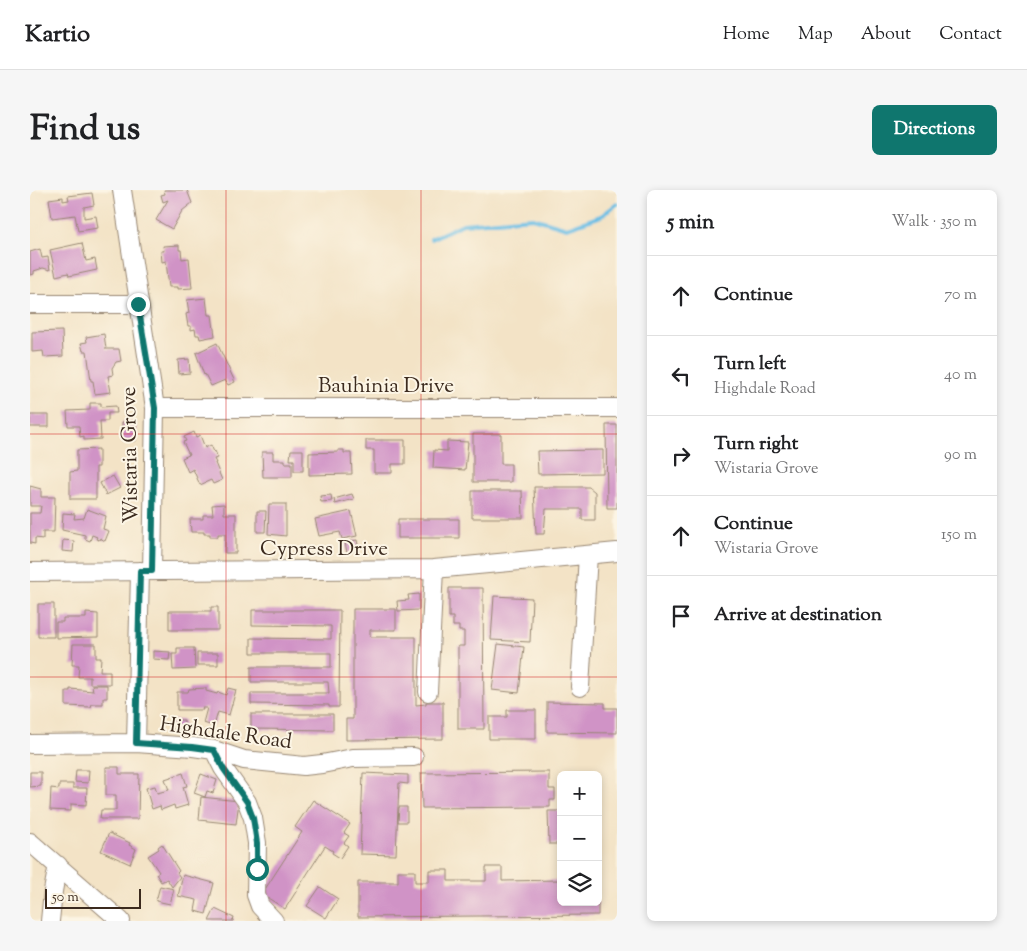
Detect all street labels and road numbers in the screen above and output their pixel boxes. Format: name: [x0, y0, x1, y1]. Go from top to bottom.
street label: Bauhinia Drive: [318, 372, 454, 402]
street label: Wistaria Grove: [115, 386, 147, 524]
street label: Cypress Drive: [260, 535, 388, 565]
street label: Highdale Road: [158, 710, 294, 758]

